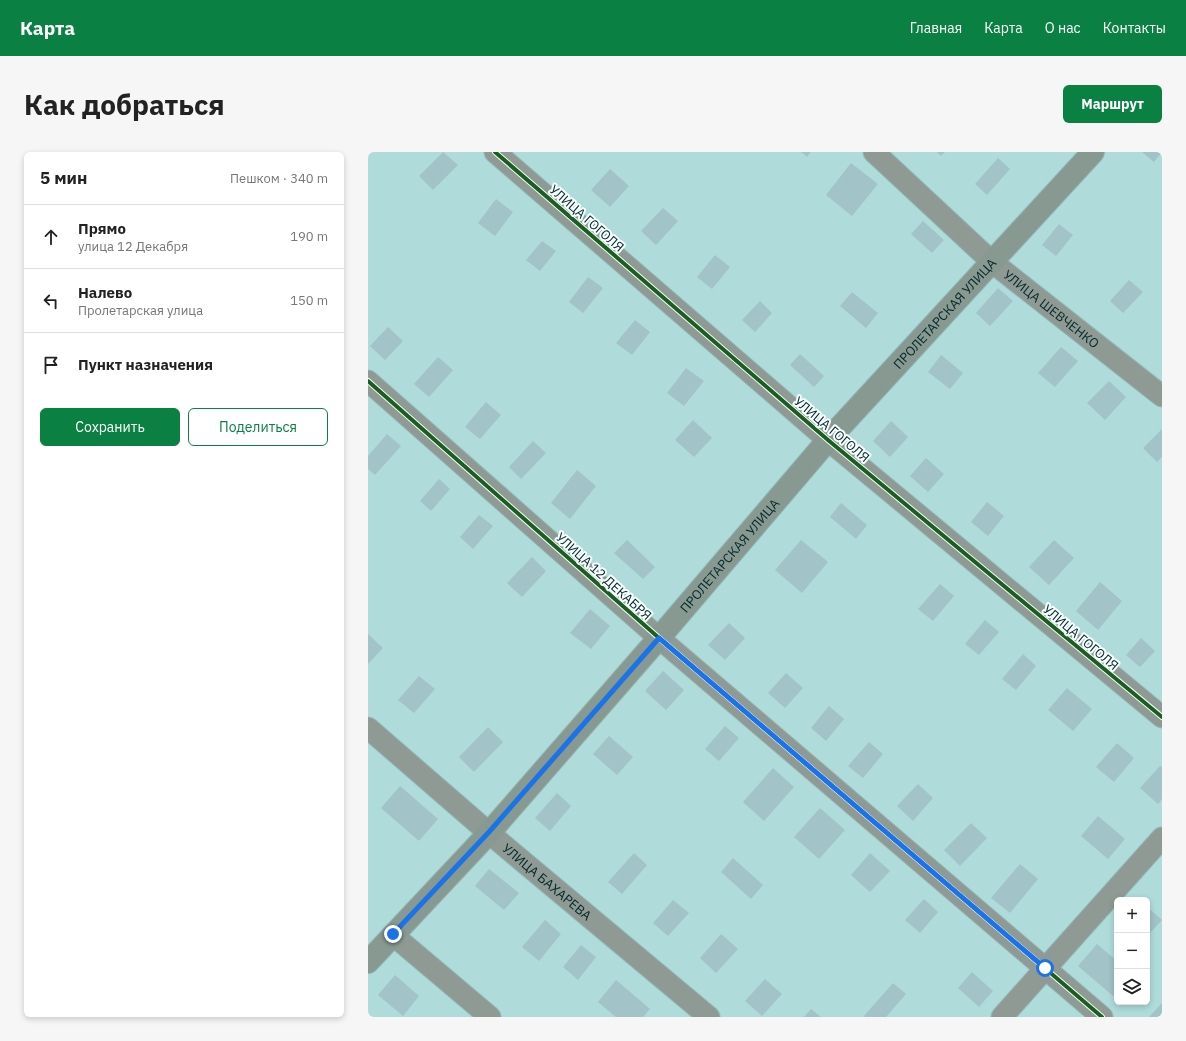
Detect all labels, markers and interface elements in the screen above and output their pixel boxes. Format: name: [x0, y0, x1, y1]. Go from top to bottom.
text: Карта: [20, 16, 75, 40]
text: Главная: [910, 19, 962, 37]
text: Карта: [984, 19, 1023, 37]
text: О нас: [1045, 19, 1081, 37]
text: Контакты: [1103, 19, 1166, 37]
button: Маршрут: [1063, 85, 1162, 123]
text: Как добраться: [24, 86, 225, 123]
text: 5 мин: [40, 167, 87, 189]
text: Пешком · 340 m: [230, 170, 328, 187]
street label: УЛИЦА ГОГОЛЯ: [546, 181, 628, 255]
text: Прямо: [78, 219, 126, 238]
icon: ahead: [40, 226, 62, 248]
text: 190 m: [290, 228, 328, 245]
text: улица 12 Декабря: [78, 238, 188, 255]
street label: ПРОЛЕТАРСКАЯ УЛИЦА: [890, 254, 1001, 373]
street label: УЛИЦА ШЕВЧЕНКО: [1000, 266, 1102, 352]
text: Налево: [78, 283, 132, 302]
icon: left: [40, 290, 62, 312]
text: 150 m: [290, 292, 328, 309]
text: Пролетарская улица: [78, 302, 203, 319]
icon: arrive: [40, 354, 62, 376]
text: Пункт назначения: [78, 355, 213, 374]
street label: УЛИЦА ГОГОЛЯ: [790, 393, 873, 466]
button: Сохранить: [40, 408, 180, 446]
button: Поделиться: [188, 408, 328, 446]
street label: ПРОЛЕТАРСКАЯ УЛИЦА: [676, 495, 784, 616]
street label: УЛИЦА 12 ДЕКАБРЯ: [552, 529, 655, 624]
street label: УЛИЦА ГОГОЛЯ: [1039, 601, 1122, 674]
street label: УЛИЦА БАХАРЕВА: [499, 840, 595, 925]
map controls: [1114, 897, 1150, 1005]
button: +: [1114, 897, 1150, 933]
route end: [384, 925, 402, 943]
button: −: [1114, 933, 1150, 969]
route start: [1036, 959, 1054, 977]
button: layers: [1114, 969, 1150, 1005]

